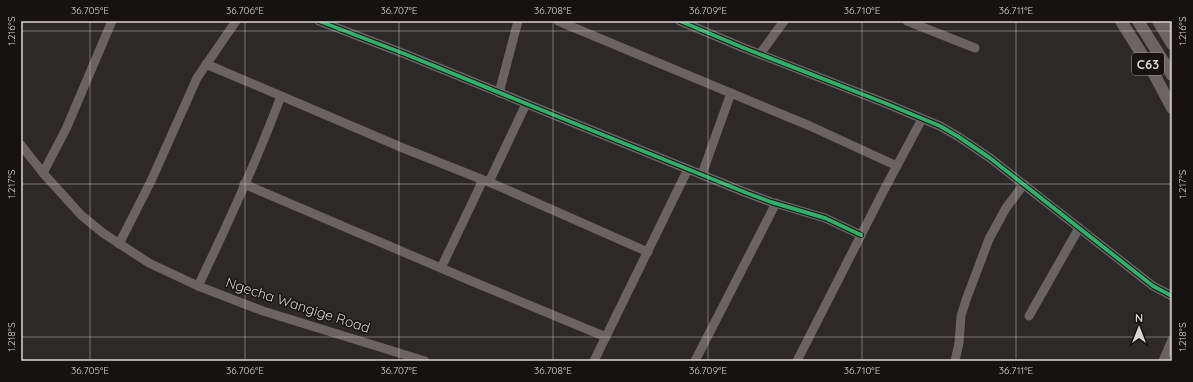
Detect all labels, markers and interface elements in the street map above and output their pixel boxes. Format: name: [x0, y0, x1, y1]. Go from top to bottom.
text: 36.705°E: [71, 4, 109, 17]
text: 36.706°E: [226, 4, 264, 17]
text: 36.707°E: [380, 4, 418, 17]
text: 36.708°E: [534, 4, 572, 17]
text: 36.709°E: [689, 4, 727, 17]
text: 36.710°E: [844, 4, 881, 17]
text: 36.711°E: [999, 4, 1034, 17]
text: 1.216°S: [5, 16, 18, 46]
text: 1.216°S: [1176, 16, 1189, 46]
road number: C63: [1132, 53, 1164, 75]
text: 1.217°S: [5, 169, 18, 198]
text: 1.217°S: [1176, 169, 1189, 198]
street label: Ngecha Wangige Road: [224, 273, 372, 337]
north arrow: [1119, 308, 1159, 348]
text: N: [1135, 311, 1143, 325]
text: 1.218°S: [5, 322, 18, 352]
text: 1.218°S: [1176, 322, 1189, 352]
text: 36.705°E: [71, 364, 109, 377]
text: 36.706°E: [226, 364, 264, 377]
text: 36.707°E: [380, 364, 418, 377]
text: 36.708°E: [534, 364, 572, 377]
text: 36.709°E: [689, 364, 727, 377]
text: 36.710°E: [844, 364, 881, 377]
text: 36.711°E: [999, 364, 1034, 377]

